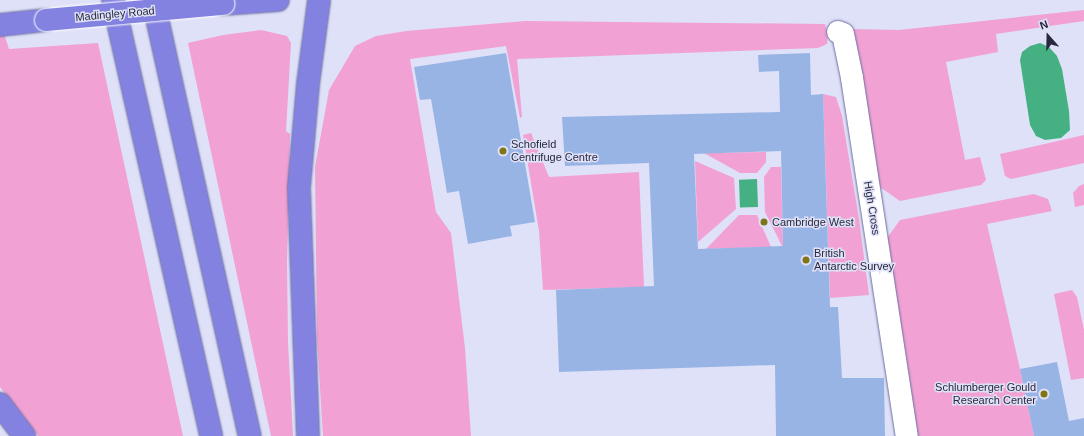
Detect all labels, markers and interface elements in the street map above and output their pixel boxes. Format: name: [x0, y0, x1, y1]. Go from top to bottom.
street label: Madingley Road: [75, 4, 155, 24]
north arrow: [1028, 16, 1068, 56]
text: N: [1038, 18, 1050, 32]
place label: Schofield Centrifuge Centre: [511, 138, 598, 164]
marker: Schofield Centrifuge Centre: [498, 146, 508, 156]
street label: High Cross: [861, 180, 883, 236]
place label: Cambridge West: [772, 215, 854, 229]
marker: Cambridge West: [759, 217, 769, 227]
place label: British Antarctic Survey: [814, 247, 894, 273]
marker: British Antarctic Survey: [801, 255, 811, 265]
place label: Schlumberger Gould Research Center: [935, 381, 1036, 407]
marker: Schlumberger Gould Research Center: [1039, 389, 1049, 399]

